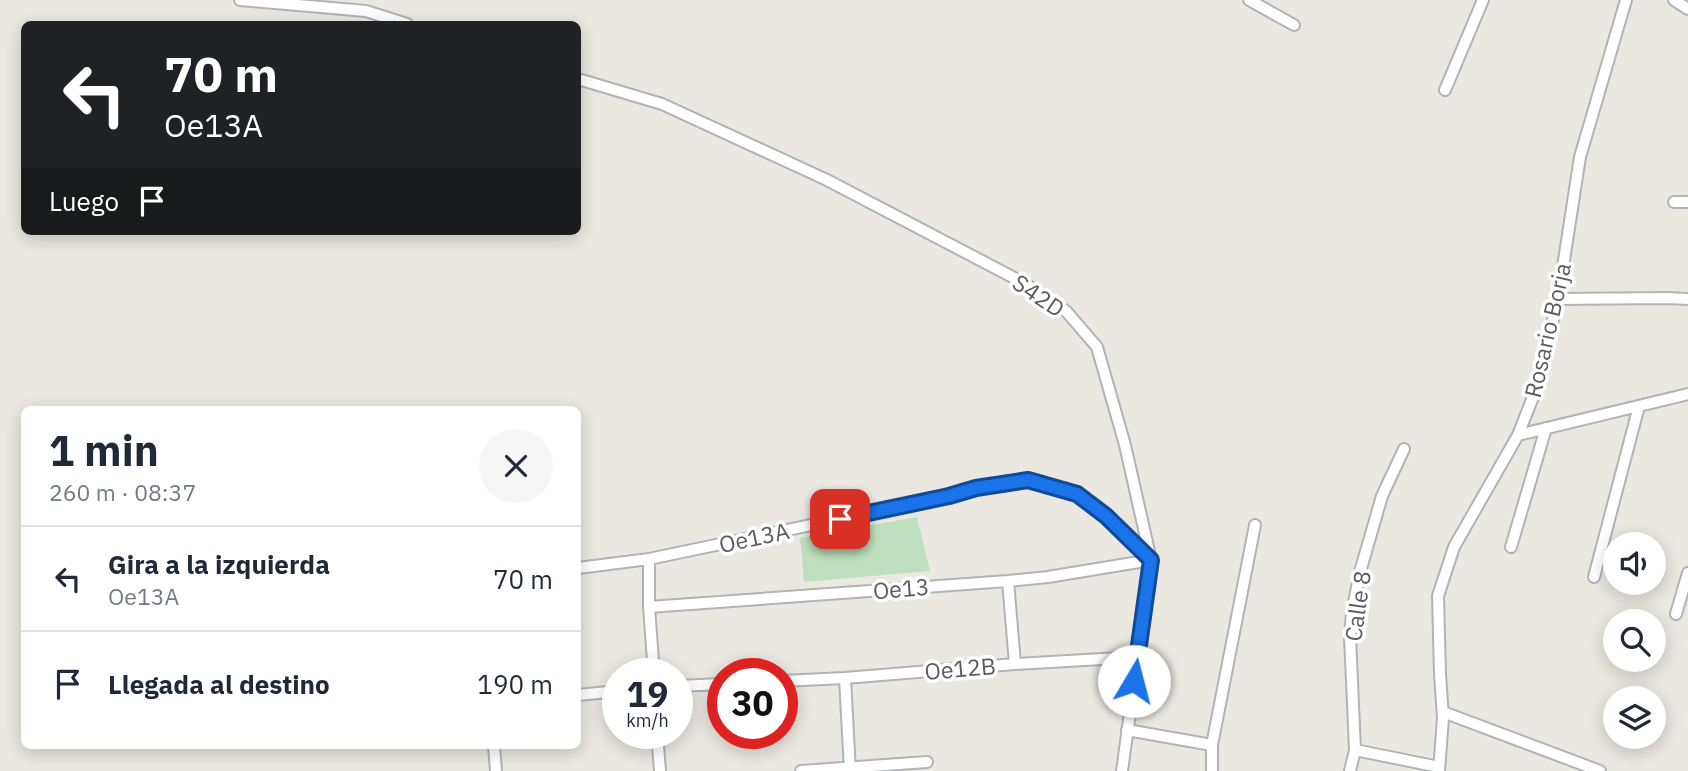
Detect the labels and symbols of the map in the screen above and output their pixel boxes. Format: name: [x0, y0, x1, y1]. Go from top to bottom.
street label: Rosario Borja: [1517, 260, 1577, 400]
street label: S42D: [1007, 267, 1071, 323]
pin: [810, 489, 870, 549]
street label: Oe13A: [716, 515, 792, 559]
street label: Calle 8: [1337, 569, 1377, 643]
street label: Oe13: [872, 571, 930, 605]
position arrow: [1097, 644, 1171, 718]
street label: Oe12B: [923, 650, 997, 686]
speed limit sign: 30: [707, 658, 798, 749]

